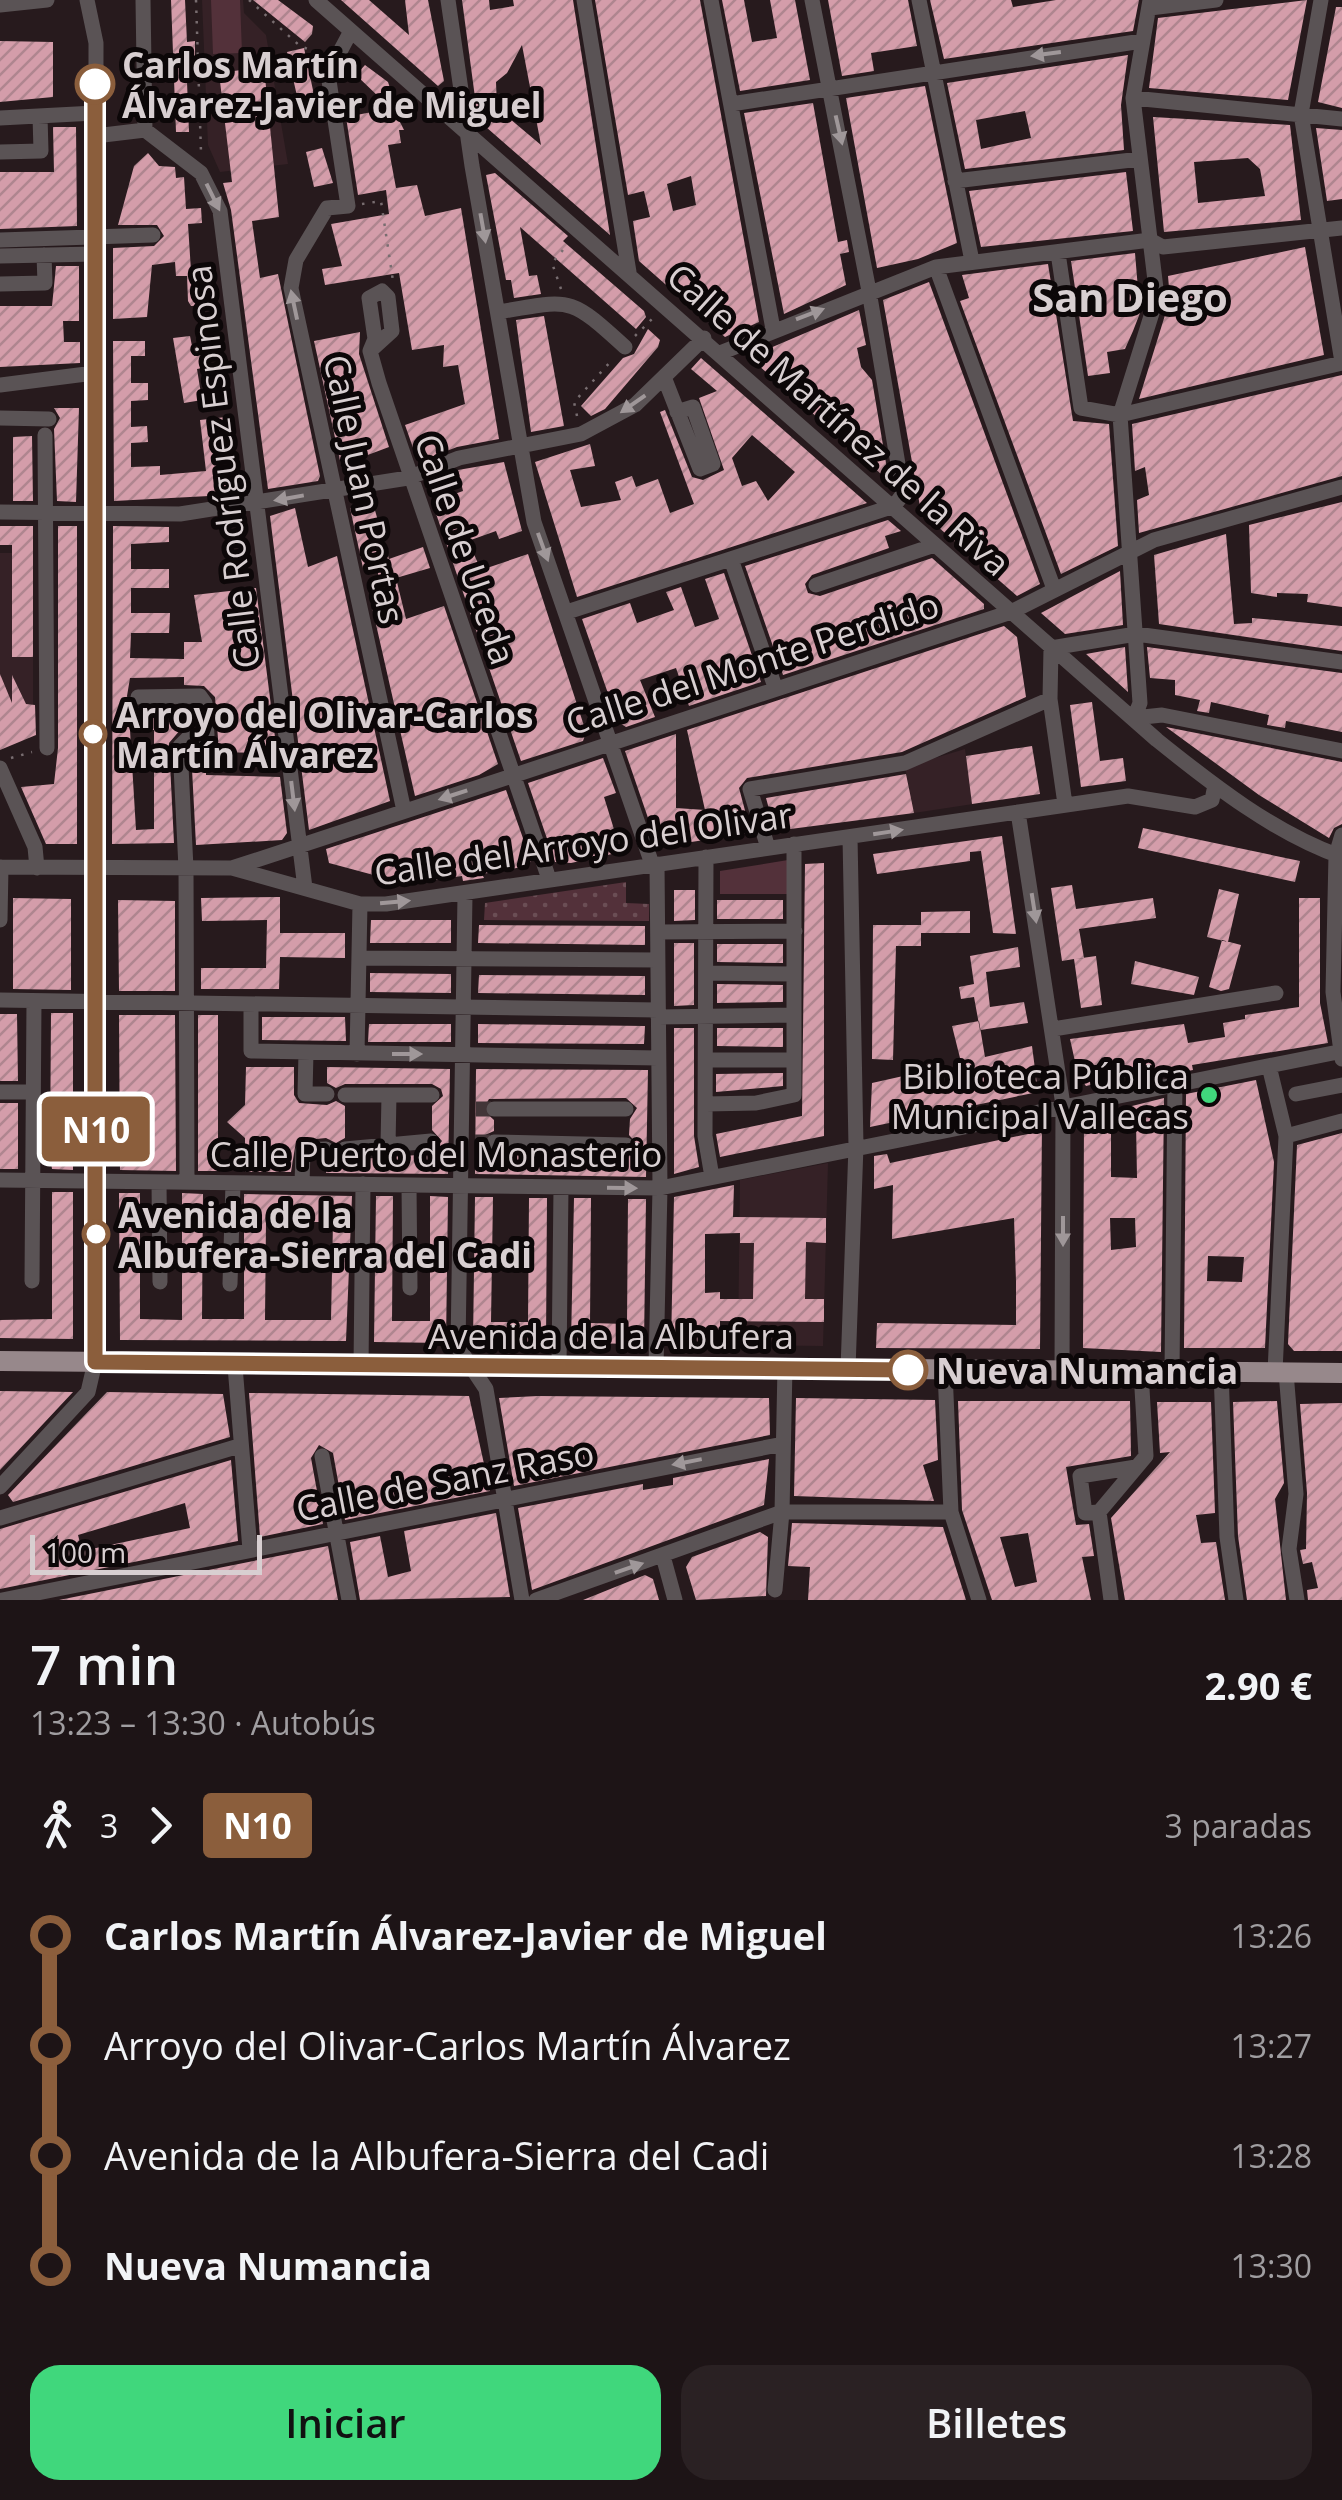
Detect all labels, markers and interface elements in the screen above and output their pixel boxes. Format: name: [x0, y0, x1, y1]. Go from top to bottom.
place label: Carlos Martín Álvarez-Javier de Miguel: [122, 41, 542, 128]
one-way arrow: [1029, 47, 1061, 63]
marker: Carlos Martín Álvarez-Javier de Miguel: [76, 65, 114, 103]
one-way arrow: [832, 115, 847, 146]
one-way arrow: [204, 183, 221, 212]
one-way arrow: [476, 213, 491, 245]
street label: Calle de Martínez de la Riva: [658, 252, 1020, 586]
street label: Calle Rodríguez Espinosa: [174, 263, 270, 671]
district label: San Diego: [1032, 269, 1228, 324]
one-way arrow: [286, 289, 302, 320]
one-way arrow: [795, 306, 825, 322]
street label: Calle Juan Portas: [314, 350, 416, 628]
one-way arrow: [619, 394, 646, 413]
street label: Calle de Uceda: [405, 427, 527, 671]
one-way arrow: [273, 491, 304, 506]
one-way arrow: [536, 533, 551, 563]
street label: Calle del Monte Perdido: [559, 580, 945, 746]
place label: Arroyo del Olivar-Carlos Martín Álvarez: [116, 691, 533, 778]
marker: Arroyo del Olivar-Carlos Martín Álvarez: [80, 721, 106, 747]
one-way arrow: [285, 780, 301, 812]
one-way arrow: [437, 788, 467, 803]
street label: Calle del Arroyo del Olivar: [371, 790, 795, 896]
one-way arrow: [872, 823, 904, 839]
one-way arrow: [1026, 893, 1042, 925]
one-way arrow: [379, 894, 411, 910]
one-way arrow: [392, 1046, 424, 1062]
place label: Biblioteca Pública Municipal Vallecas: [891, 1052, 1189, 1139]
marker: Biblioteca Pública Municipal Vallecas: [1198, 1084, 1220, 1106]
line badge: N10: [38, 1096, 154, 1162]
text: N10: [62, 1106, 130, 1153]
street label: Calle Puerto del Monasterio: [210, 1130, 662, 1177]
one-way arrow: [607, 1180, 639, 1196]
place label: Avenida de la Albufera-Sierra del Cadi: [118, 1191, 532, 1278]
one-way arrow: [1055, 1216, 1071, 1248]
marker: Avenida de la Albufera-Sierra del Cadi: [83, 1221, 109, 1247]
street label: Avenida de la Albufera: [428, 1312, 794, 1359]
place label: Nueva Numancia: [936, 1347, 1238, 1394]
marker: Nueva Numancia: [889, 1351, 927, 1389]
street label: Calle de Sanz Raso: [292, 1428, 598, 1532]
one-way arrow: [671, 1455, 702, 1470]
scale bar: [30, 1530, 262, 1574]
text: 100 m: [45, 1533, 126, 1571]
one-way arrow: [614, 1560, 644, 1575]
text: 7 min: [30, 1626, 178, 1701]
text: 2.90 €: [1204, 1659, 1312, 1711]
text: 13:23 – 13:30 · Autobús: [30, 1701, 376, 1744]
icon: walk: [30, 1798, 85, 1853]
icon: forward: [133, 1798, 188, 1853]
text: N10: [223, 1802, 292, 1849]
text: 3: [100, 1804, 118, 1847]
text: 3 paradas: [1165, 1804, 1312, 1847]
text: Carlos Martín Álvarez-Javier de Miguel: [104, 1909, 827, 1961]
text: 13:26: [1230, 1914, 1312, 1957]
text: Arroyo del Olivar-Carlos Martín Álvarez: [104, 2019, 791, 2071]
text: 13:27: [1230, 2024, 1312, 2067]
text: Avenida de la Albufera-Sierra del Cadi: [104, 2129, 769, 2181]
text: 13:28: [1230, 2134, 1312, 2177]
text: Nueva Numancia: [104, 2239, 432, 2291]
text: 13:30: [1230, 2244, 1312, 2287]
button: Iniciar: [30, 2365, 661, 2480]
button: Billetes: [681, 2365, 1312, 2480]

